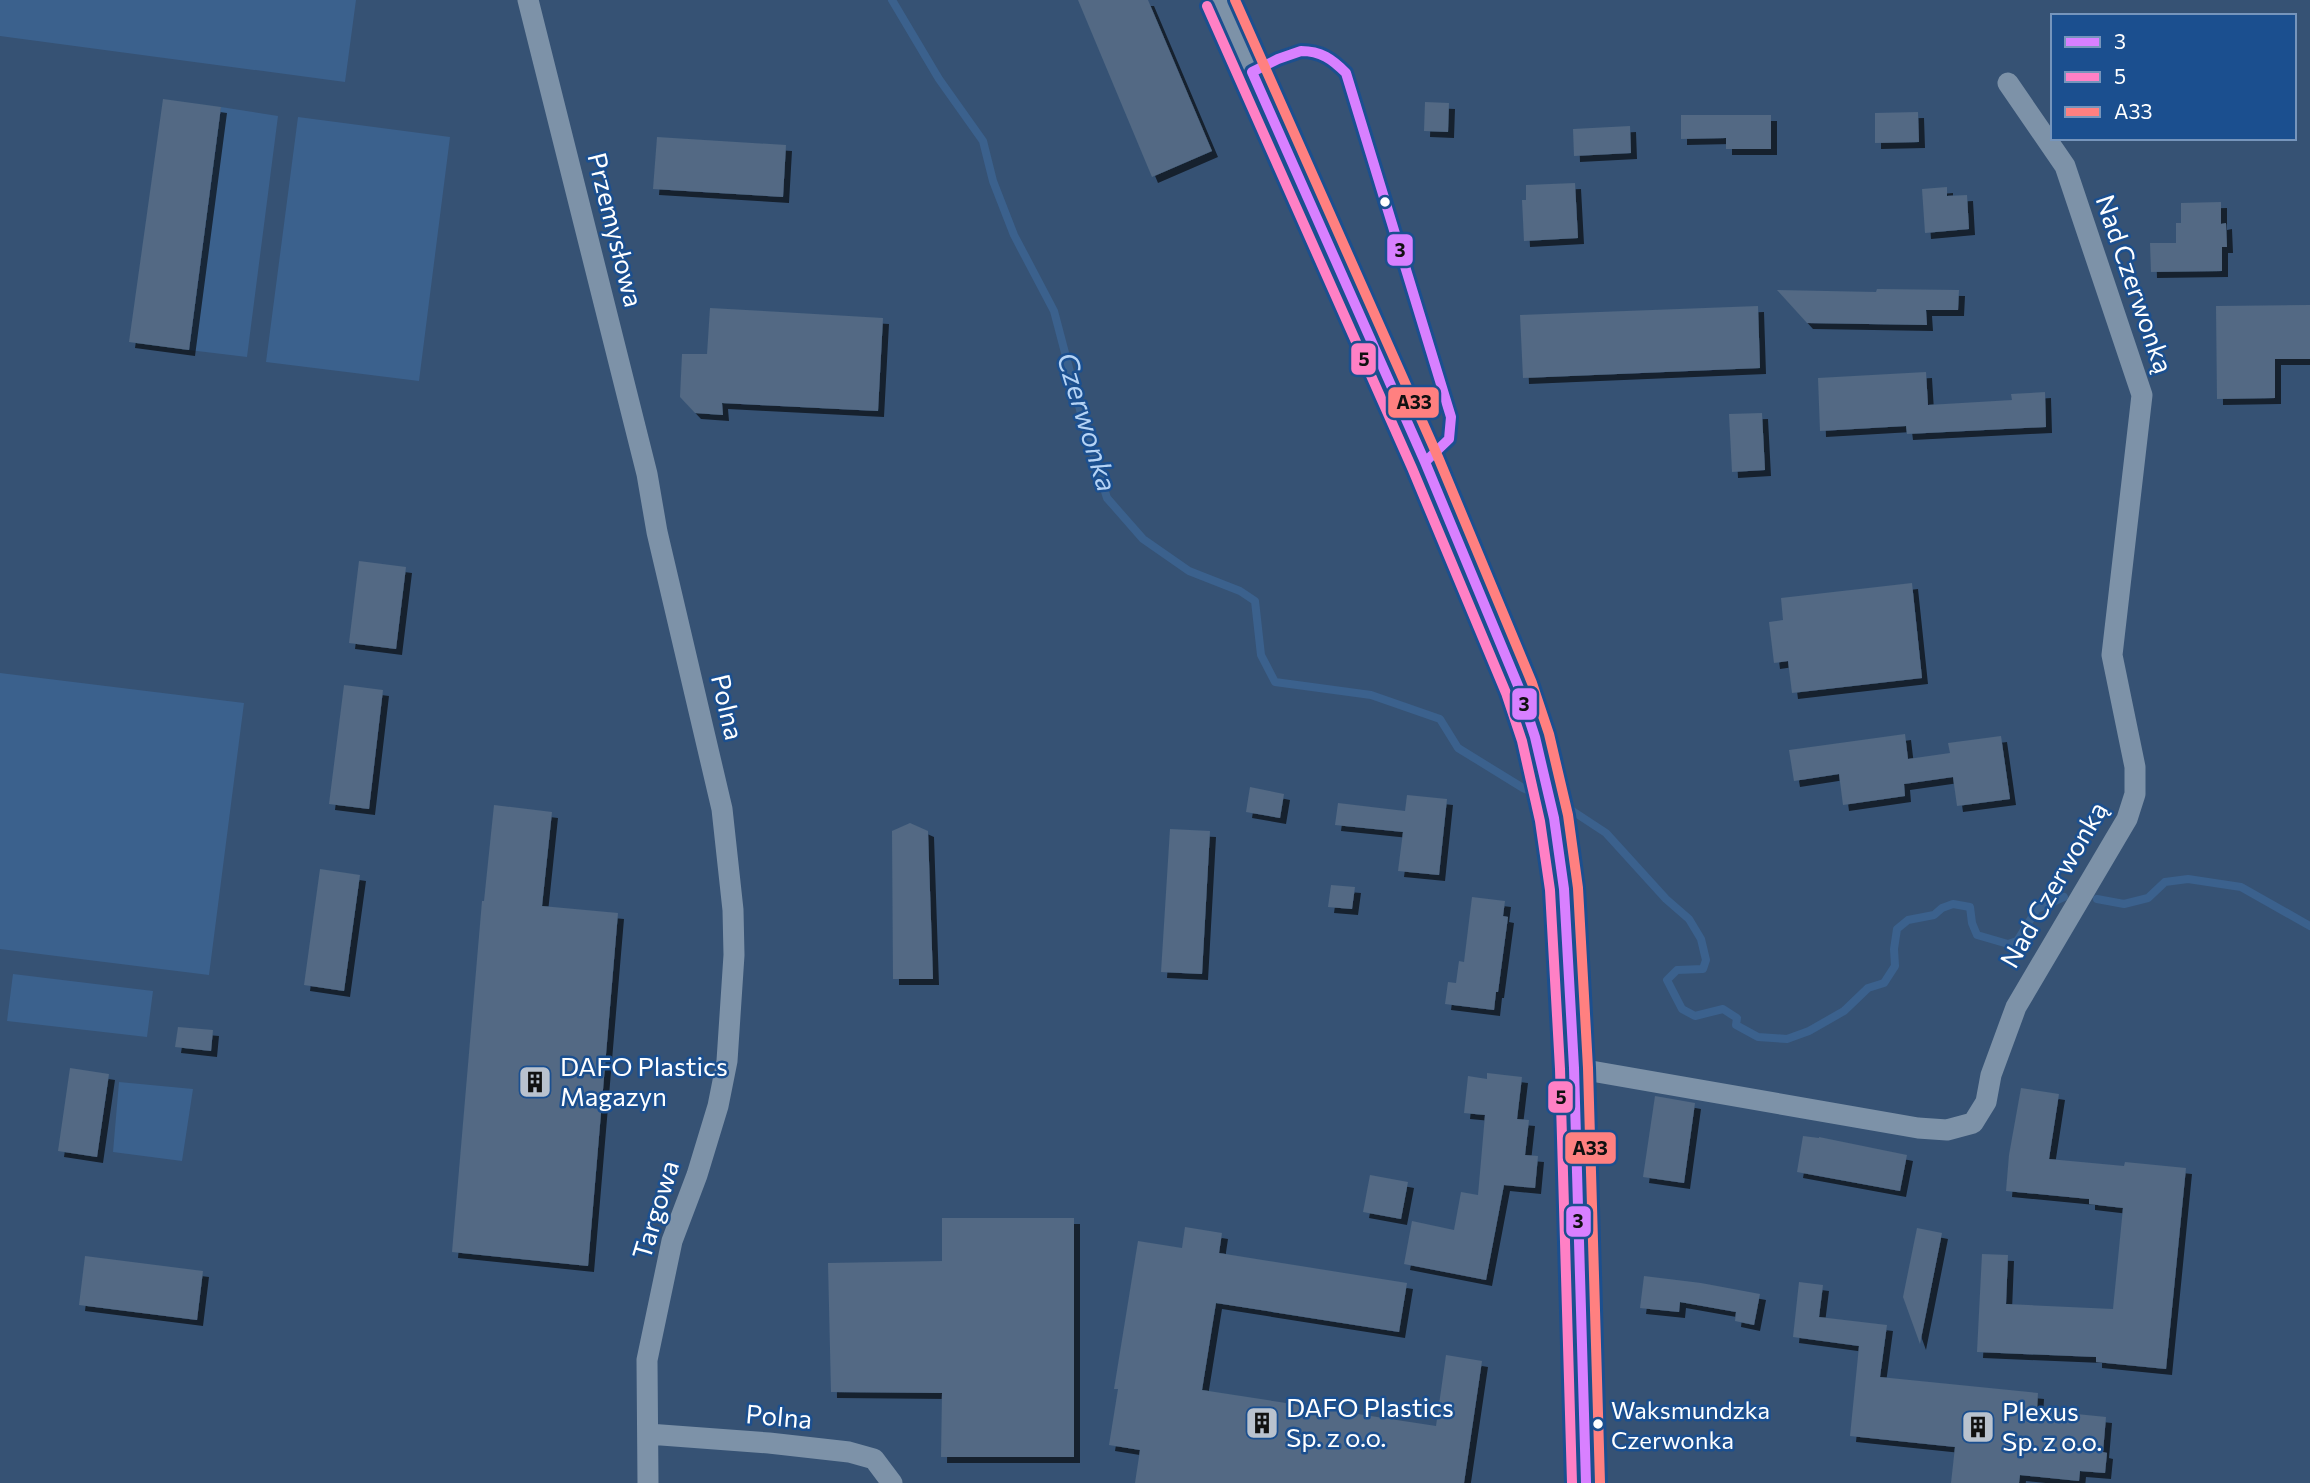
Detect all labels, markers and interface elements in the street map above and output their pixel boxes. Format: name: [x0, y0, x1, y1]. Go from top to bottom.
legend: [2051, 14, 2296, 140]
text: 3: [2114, 28, 2126, 53]
text: 5: [2114, 63, 2126, 88]
text: A33: [2114, 98, 2152, 123]
street label: Przemysłowa: [582, 149, 651, 310]
street label: Nad Czerwonką: [2090, 190, 2180, 377]
unlabelled marker: [1378, 195, 1392, 209]
line badge: 3: [1386, 233, 1414, 267]
text: 3: [1394, 238, 1406, 261]
line badge: 5: [1350, 342, 1377, 376]
text: 5: [1358, 347, 1370, 370]
water label: Czerwonka: [1051, 348, 1125, 495]
line badge: A33: [1387, 386, 1440, 419]
text: A33: [1396, 390, 1432, 413]
street label: Polna: [706, 671, 751, 743]
line badge: 3: [1511, 687, 1538, 721]
text: 3: [1518, 692, 1530, 715]
street label: Nad Czerwonką: [1993, 796, 2113, 973]
place label: DAFO Plastics Magazyn: [560, 1050, 728, 1111]
building icon: DAFO Plastics Magazyn: [516, 1063, 554, 1101]
line badge: 5: [1547, 1080, 1574, 1114]
text: 5: [1555, 1085, 1567, 1108]
line badge: A33: [1564, 1131, 1617, 1165]
text: A33: [1572, 1136, 1608, 1159]
street label: Targowa: [625, 1157, 684, 1263]
line badge: 3: [1565, 1205, 1592, 1238]
text: 3: [1572, 1209, 1584, 1232]
place label: DAFO Plastics Sp. z o.o.: [1286, 1391, 1454, 1452]
place label: Waksmundzka Czerwonka: [1611, 1395, 1770, 1454]
place label: Plexus Sp. z o.o.: [2002, 1395, 2102, 1456]
street label: Polna: [745, 1397, 814, 1434]
building icon: DAFO Plastics Sp. z o.o.: [1243, 1404, 1281, 1442]
building icon: Plexus Sp. z o.o.: [1959, 1408, 1997, 1446]
marker: Waksmundzka Czerwonka: [1591, 1417, 1605, 1431]

